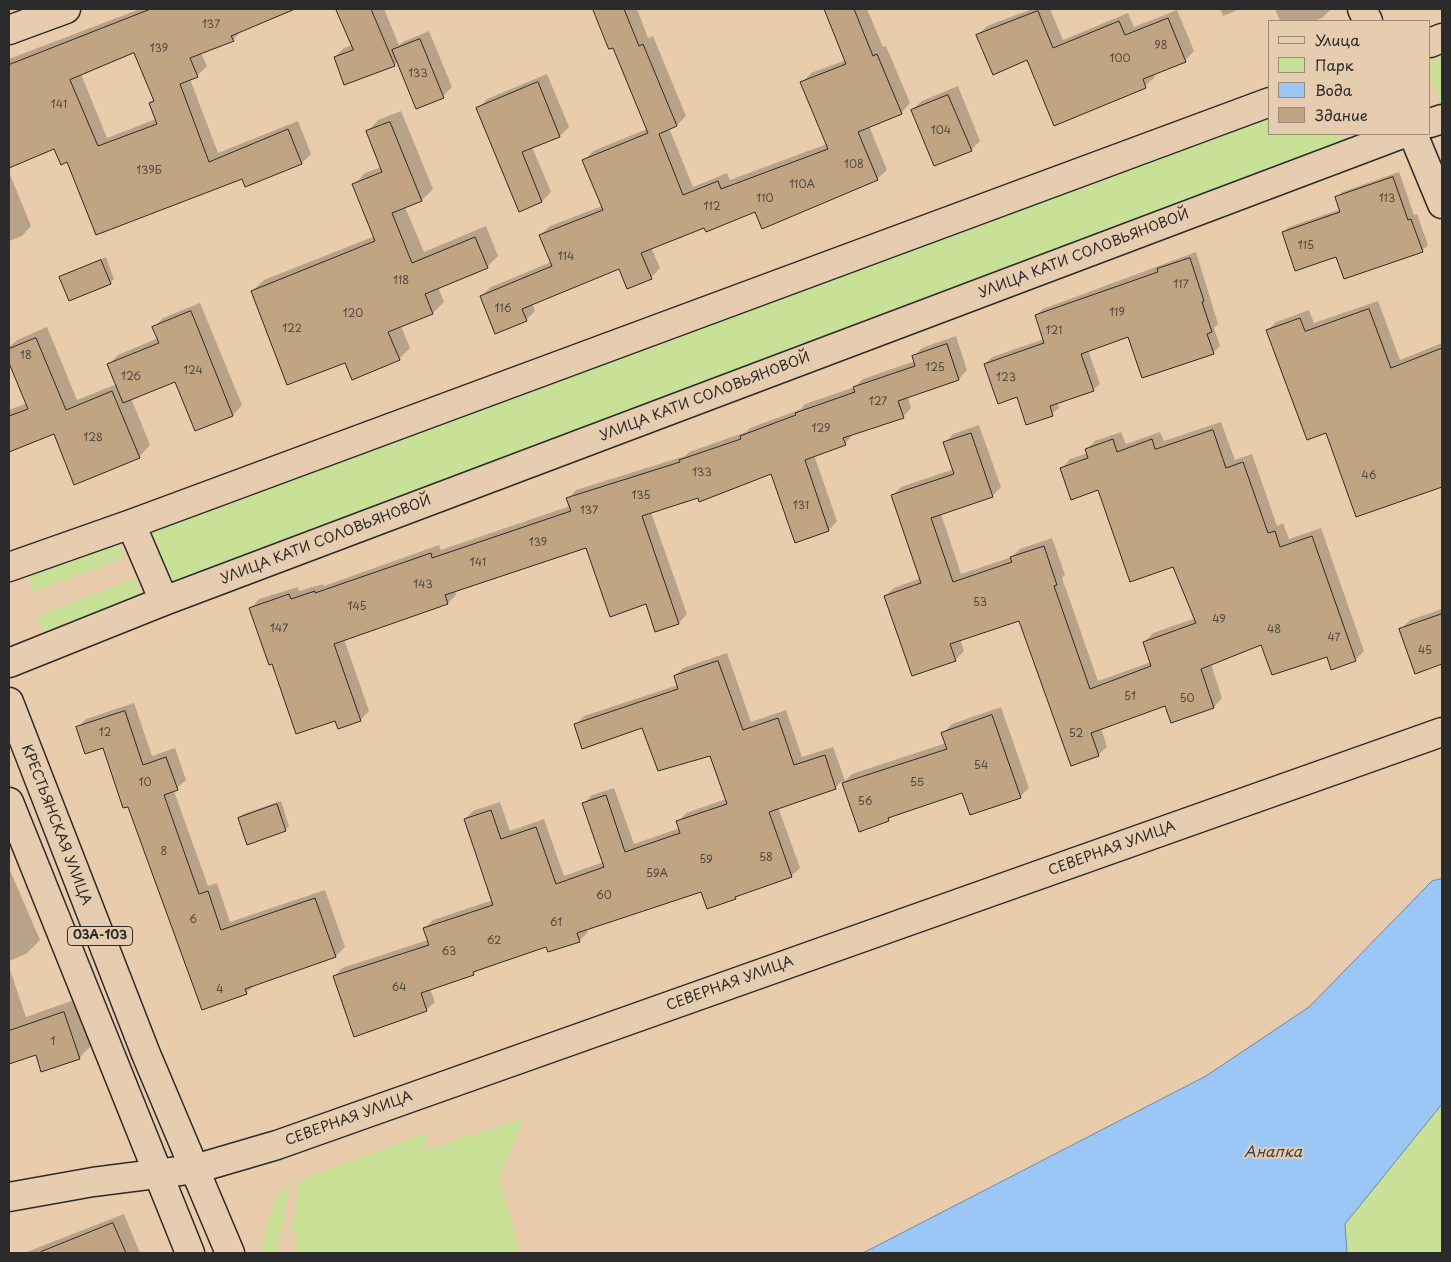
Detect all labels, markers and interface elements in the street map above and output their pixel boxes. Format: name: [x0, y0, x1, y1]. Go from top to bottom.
house number: 137: [202, 18, 220, 32]
legend: [1268, 20, 1431, 135]
text: Улица: [1315, 28, 1360, 51]
house number: 98: [1154, 39, 1168, 53]
house number: 139: [150, 42, 168, 56]
house number: 100: [1109, 52, 1131, 66]
text: Парк: [1315, 53, 1354, 76]
house number: 133: [408, 67, 428, 81]
text: Вода: [1315, 78, 1352, 101]
house number: 141: [51, 98, 67, 112]
text: Здание: [1315, 103, 1368, 126]
house number: 104: [931, 124, 951, 138]
house number: 108: [844, 158, 864, 172]
house number: 139Б: [136, 164, 162, 178]
house number: 110А: [789, 178, 815, 192]
house number: 110: [756, 192, 774, 206]
house number: 113: [1379, 192, 1395, 206]
house number: 112: [703, 200, 721, 214]
street label: УЛИЦА КАТИ СОЛОВЬЯНОВОЙ: [976, 206, 1192, 302]
house number: 115: [1298, 239, 1314, 253]
house number: 114: [558, 250, 574, 264]
house number: 118: [393, 274, 409, 288]
house number: 117: [1173, 278, 1189, 292]
house number: 116: [495, 302, 511, 316]
house number: 119: [1109, 306, 1125, 320]
house number: 120: [343, 307, 363, 321]
house number: 122: [282, 322, 302, 336]
house number: 121: [1046, 324, 1062, 338]
house number: 18: [20, 349, 32, 363]
street label: УЛИЦА КАТИ СОЛОВЬЯНОВОЙ: [597, 349, 813, 445]
house number: 125: [925, 361, 945, 375]
house number: 124: [183, 364, 203, 378]
house number: 126: [121, 370, 141, 384]
house number: 123: [996, 371, 1016, 385]
house number: 127: [869, 395, 887, 409]
house number: 129: [812, 422, 830, 436]
house number: 128: [83, 431, 103, 445]
house number: 133: [692, 466, 712, 480]
house number: 46: [1362, 469, 1376, 483]
house number: 135: [631, 489, 651, 503]
street label: УЛИЦА КАТИ СОЛОВЬЯНОВОЙ: [218, 492, 434, 588]
house number: 131: [793, 499, 809, 513]
house number: 137: [580, 504, 598, 518]
house number: 139: [529, 536, 547, 550]
house number: 141: [470, 556, 486, 570]
house number: 143: [413, 578, 433, 592]
house number: 53: [973, 596, 987, 610]
house number: 145: [347, 600, 367, 614]
house number: 49: [1212, 613, 1226, 627]
house number: 147: [270, 622, 288, 636]
house number: 48: [1267, 623, 1281, 637]
house number: 47: [1328, 631, 1340, 645]
house number: 45: [1418, 644, 1432, 658]
house number: 51: [1124, 690, 1136, 704]
house number: 50: [1179, 692, 1195, 706]
house number: 12: [99, 726, 111, 740]
house number: 52: [1069, 727, 1083, 741]
street label: КРЕСТЬЯНСКАЯ УЛИЦА: [18, 742, 94, 908]
house number: 54: [974, 759, 988, 773]
house number: 10: [139, 776, 151, 790]
house number: 55: [910, 776, 924, 790]
house number: 56: [858, 795, 872, 809]
street label: СЕВЕРНАЯ УЛИЦА: [1046, 818, 1178, 880]
house number: 8: [161, 845, 167, 859]
house number: 58: [759, 851, 773, 865]
house number: 59: [699, 853, 713, 867]
house number: 59А: [646, 867, 668, 881]
house number: 60: [596, 889, 612, 903]
house number: 6: [189, 913, 197, 927]
house number: 61: [550, 916, 562, 930]
road number: 03А-103: [68, 926, 132, 946]
house number: 62: [487, 934, 501, 948]
house number: 63: [442, 945, 456, 959]
street label: СЕВЕРНАЯ УЛИЦА: [664, 953, 796, 1015]
house number: 64: [392, 981, 406, 995]
house number: 4: [216, 983, 224, 997]
house number: 1: [51, 1035, 55, 1049]
street label: СЕВЕРНАЯ УЛИЦА: [283, 1088, 415, 1150]
water label: Анапка: [1244, 1144, 1302, 1162]

